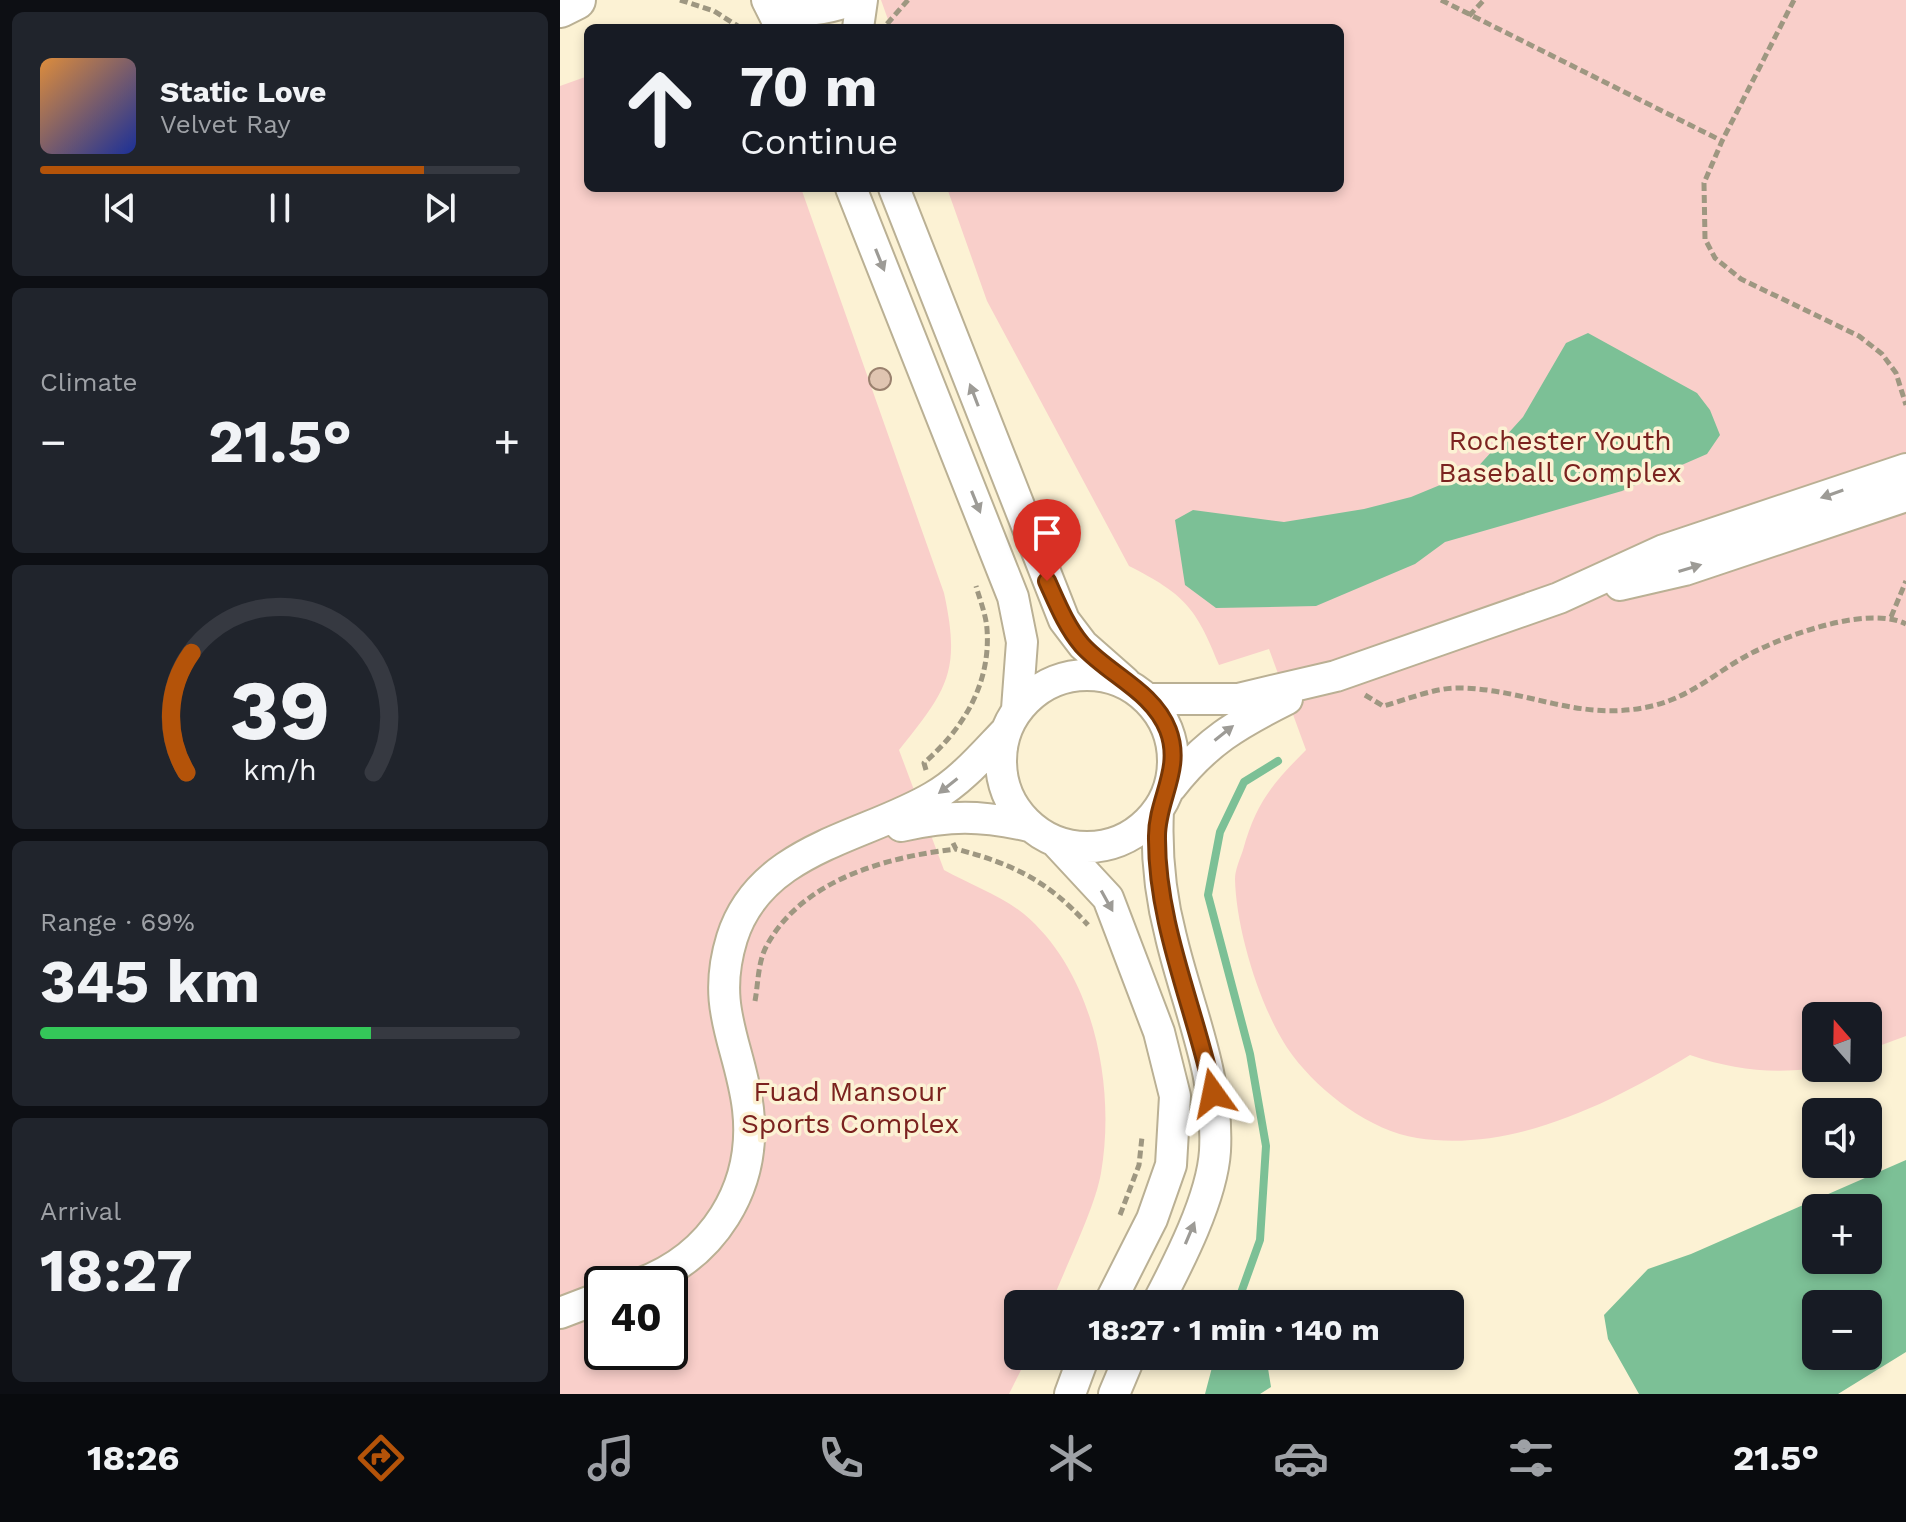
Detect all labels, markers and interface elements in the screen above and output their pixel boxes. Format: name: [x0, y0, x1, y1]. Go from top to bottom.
text: 70 m: [740, 54, 877, 120]
icon: ahead: [608, 56, 712, 160]
text: Static Love: [160, 74, 326, 109]
text: Velvet Ray: [160, 109, 291, 139]
text: Continue: [740, 121, 898, 163]
icon: previous: [98, 186, 142, 230]
icon: pause: [258, 186, 302, 230]
icon: next: [418, 186, 462, 230]
one-way arrow: [873, 248, 886, 272]
text: Climate: [40, 367, 138, 397]
one-way arrow: [967, 382, 980, 406]
text: 21.5°: [208, 406, 352, 477]
text: −: [40, 416, 67, 468]
text: +: [493, 416, 520, 468]
park label: Rochester Youth Baseball Complex: [1438, 424, 1682, 489]
one-way arrow: [1820, 488, 1844, 500]
one-way arrow: [970, 490, 983, 514]
pin: [1013, 499, 1081, 581]
icon: arrive: [1025, 511, 1069, 555]
one-way arrow: [1678, 561, 1702, 574]
text: 39: [230, 662, 330, 759]
one-way arrow: [1214, 726, 1234, 742]
text: km/h: [243, 753, 317, 787]
one-way arrow: [938, 777, 958, 793]
one-way arrow: [1100, 890, 1114, 912]
text: Range · 69%: [40, 907, 195, 937]
text: 345 km: [40, 946, 260, 1017]
north arrow: [1802, 1002, 1882, 1082]
map controls: [1802, 1002, 1882, 1370]
position arrow: [1171, 1051, 1255, 1135]
park label: Fuad Mansour Sports Complex: [741, 1075, 959, 1140]
button: sound: [1802, 1098, 1882, 1178]
button: +: [1802, 1194, 1882, 1274]
text: Arrival: [40, 1196, 121, 1226]
one-way arrow: [1183, 1221, 1196, 1245]
text: 18:27: [40, 1235, 193, 1306]
speed limit sign: 40: [584, 1266, 688, 1370]
button: −: [1802, 1290, 1882, 1370]
text: 18:27 · 1 min · 140 m: [1088, 1312, 1380, 1347]
icon: directions: [353, 1430, 409, 1486]
icon: music: [583, 1430, 639, 1486]
icon: phone: [813, 1430, 869, 1486]
icon: climate: [1043, 1430, 1099, 1486]
icon: car: [1273, 1430, 1329, 1486]
icon: filters: [1503, 1430, 1559, 1486]
text: 18:26: [87, 1437, 180, 1479]
text: 21.5°: [1733, 1437, 1819, 1479]

